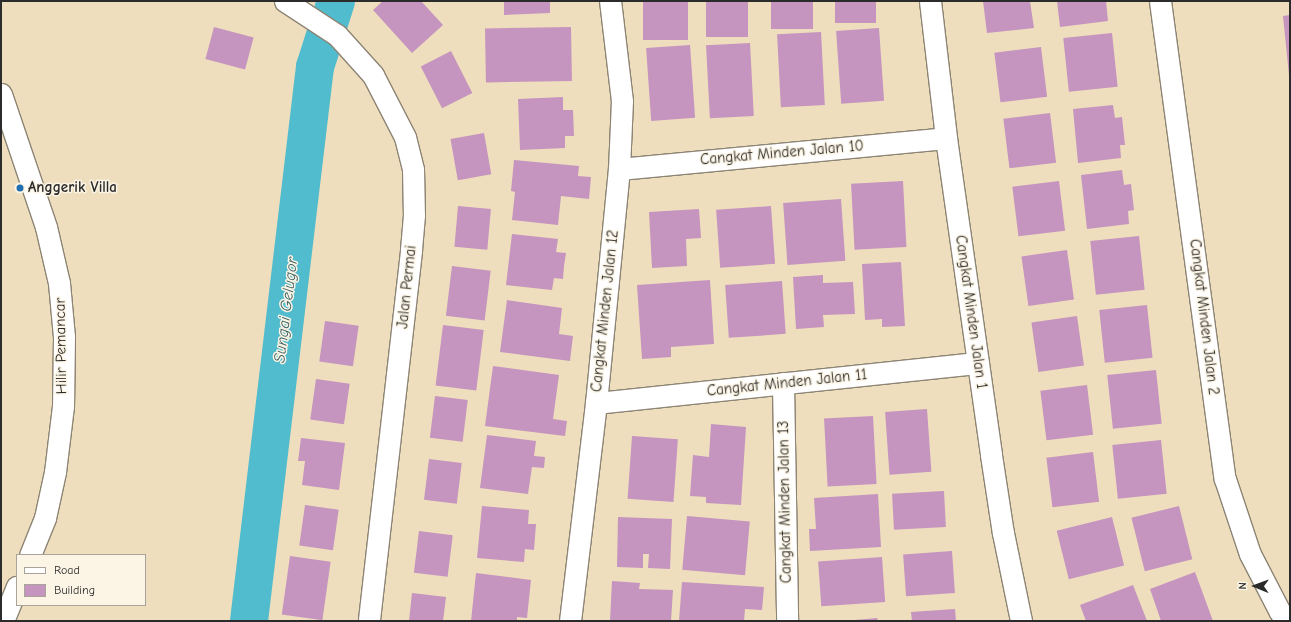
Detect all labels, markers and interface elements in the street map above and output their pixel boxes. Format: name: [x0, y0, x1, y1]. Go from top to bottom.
street label: Cangkat Minden Jalan 10: [699, 137, 865, 169]
place label: Anggerik Villa: [28, 179, 117, 197]
marker: Anggerik Villa: [15, 183, 25, 193]
street label: Cangkat Minden Jalan 12: [588, 229, 622, 393]
street label: Cangkat Minden Jalan 1: [951, 234, 991, 390]
street label: Cangkat Minden Jalan 2: [1186, 238, 1222, 396]
street label: Jalan Permai: [394, 244, 420, 330]
water label: Sungai Gelugor: [270, 256, 302, 364]
street label: Hilir Pemancar: [51, 298, 71, 394]
street label: Cangkat Minden Jalan 11: [706, 366, 868, 400]
street label: Cangkat Minden Jalan 13: [775, 421, 795, 583]
legend: [16, 554, 146, 606]
text: Road: [54, 563, 80, 577]
north arrow: [1235, 566, 1275, 606]
text: N: [1236, 582, 1249, 589]
text: Building: [54, 583, 95, 597]

